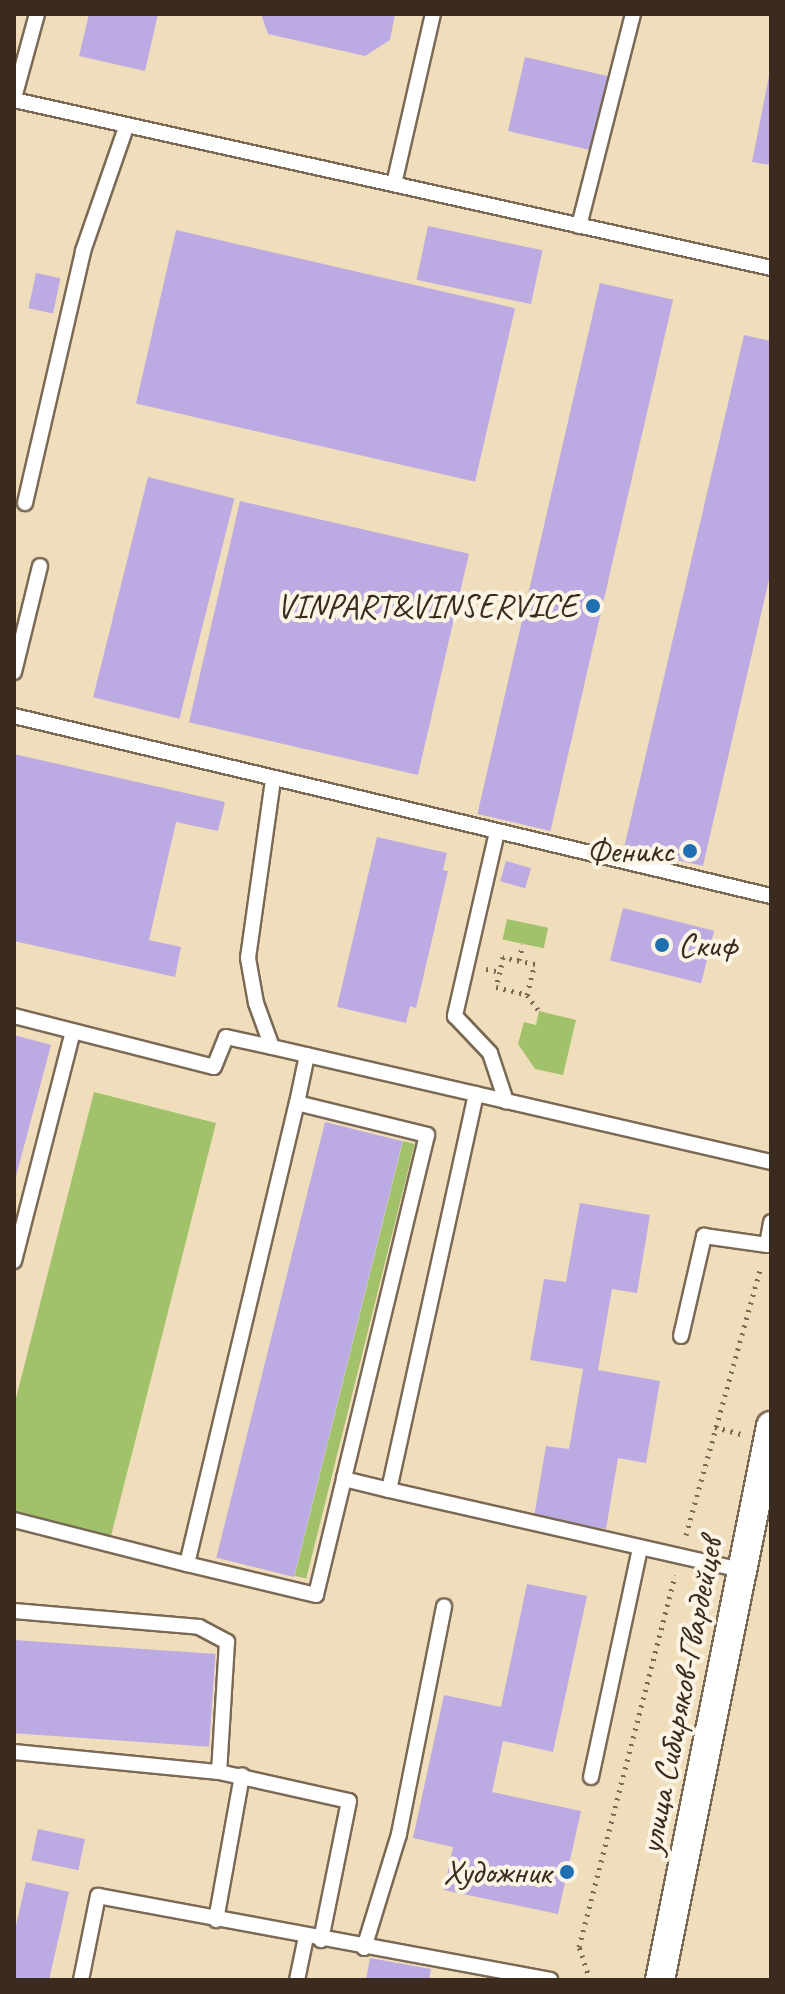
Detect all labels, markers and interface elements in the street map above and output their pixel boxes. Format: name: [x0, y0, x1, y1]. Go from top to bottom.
place label: VINPART&VINSERVICE: [277, 586, 577, 626]
marker: VINPART&VINSERVICE: [584, 597, 602, 615]
place label: Феникс: [587, 831, 674, 871]
marker: Феникс: [681, 842, 699, 860]
place label: Скиф: [678, 925, 737, 965]
marker: Скиф: [653, 936, 671, 954]
street label: улица Сибиряков-Гвардейцев: [629, 1534, 731, 1858]
place label: Художник: [443, 1852, 551, 1892]
marker: Художник: [558, 1863, 576, 1881]

